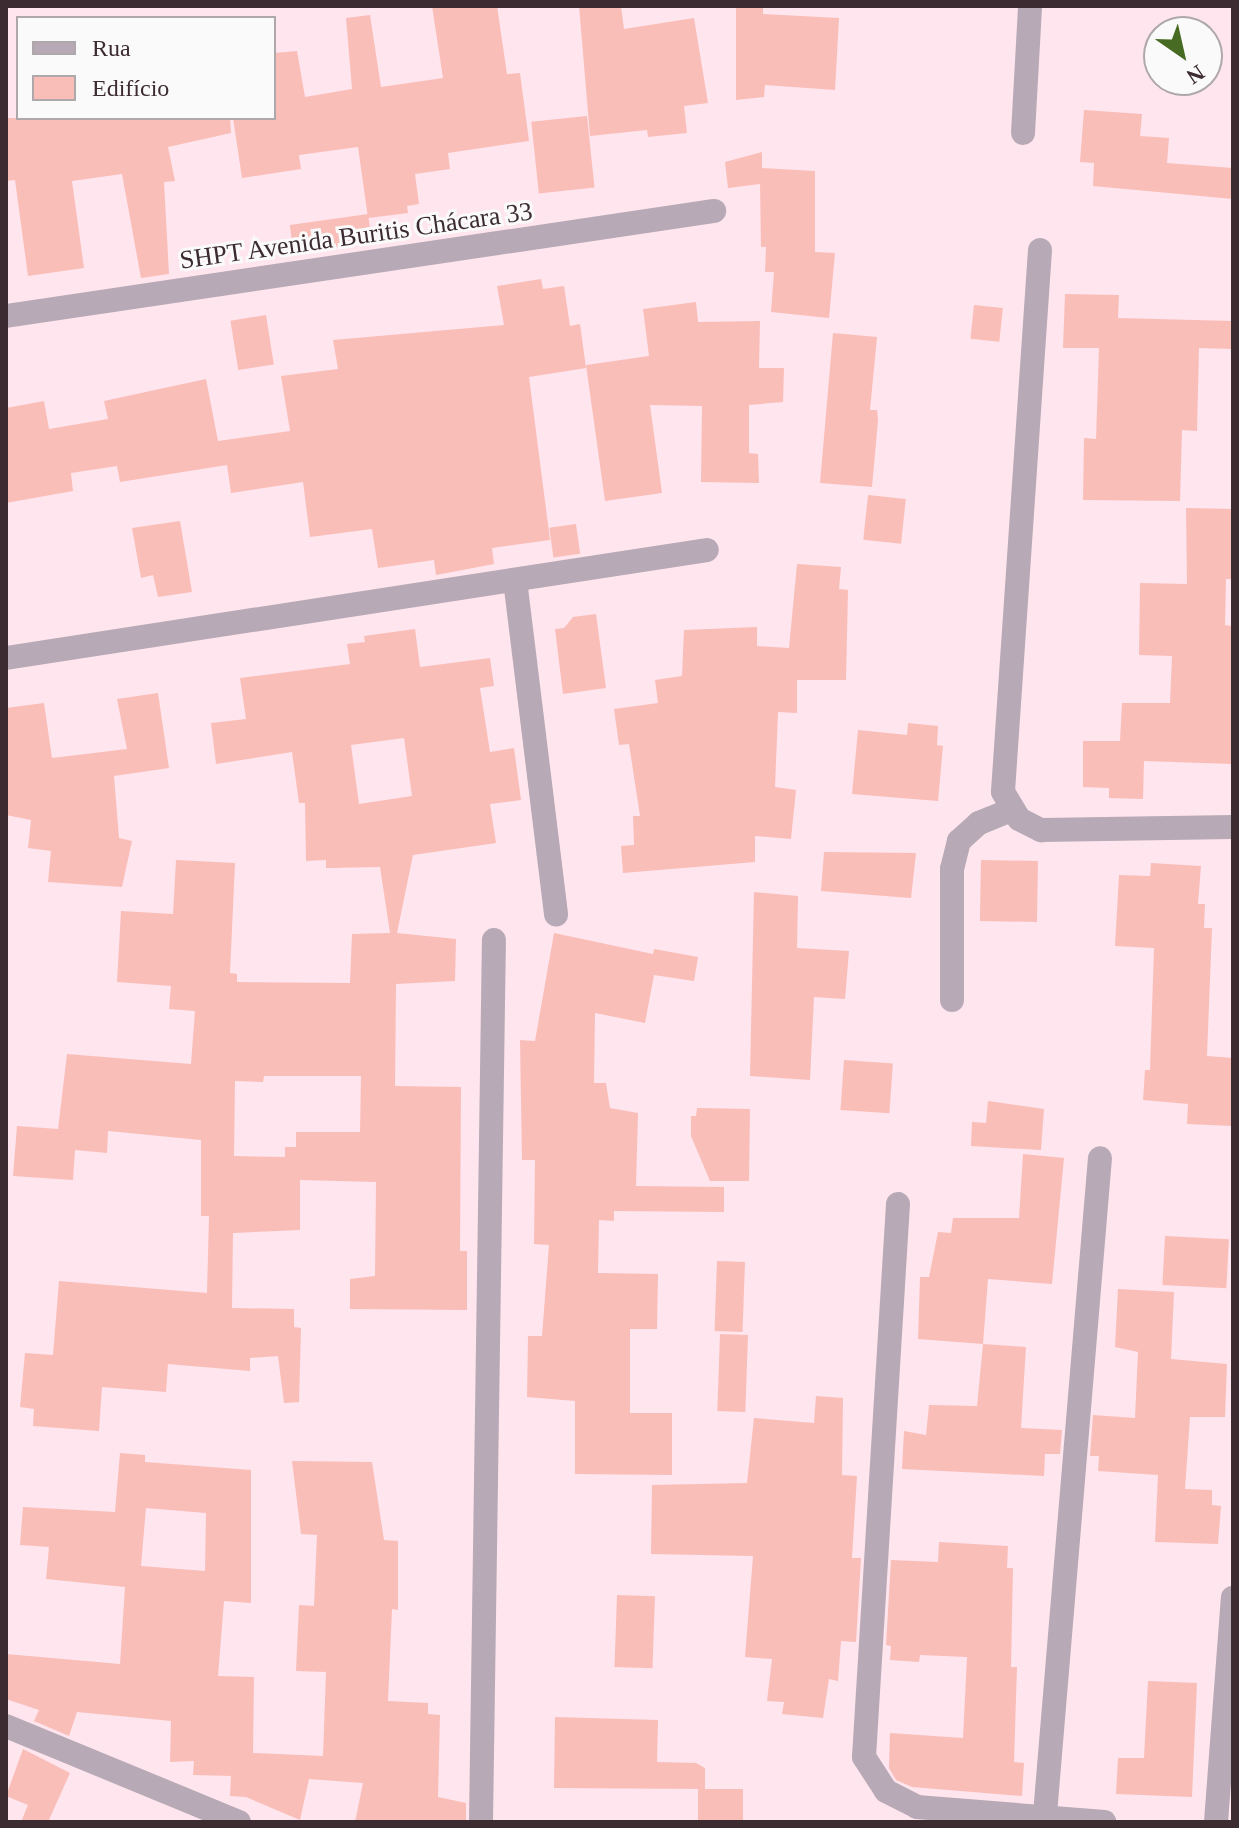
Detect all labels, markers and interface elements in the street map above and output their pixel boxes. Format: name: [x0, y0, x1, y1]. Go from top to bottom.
legend: [16, 16, 276, 120]
north arrow: [1143, 16, 1223, 96]
text: Rua: [92, 35, 131, 61]
text: N: [1182, 60, 1209, 89]
text: Edifício: [92, 75, 169, 101]
street label: SHPT Avenida Buritis Chácara 33: [177, 196, 535, 276]

